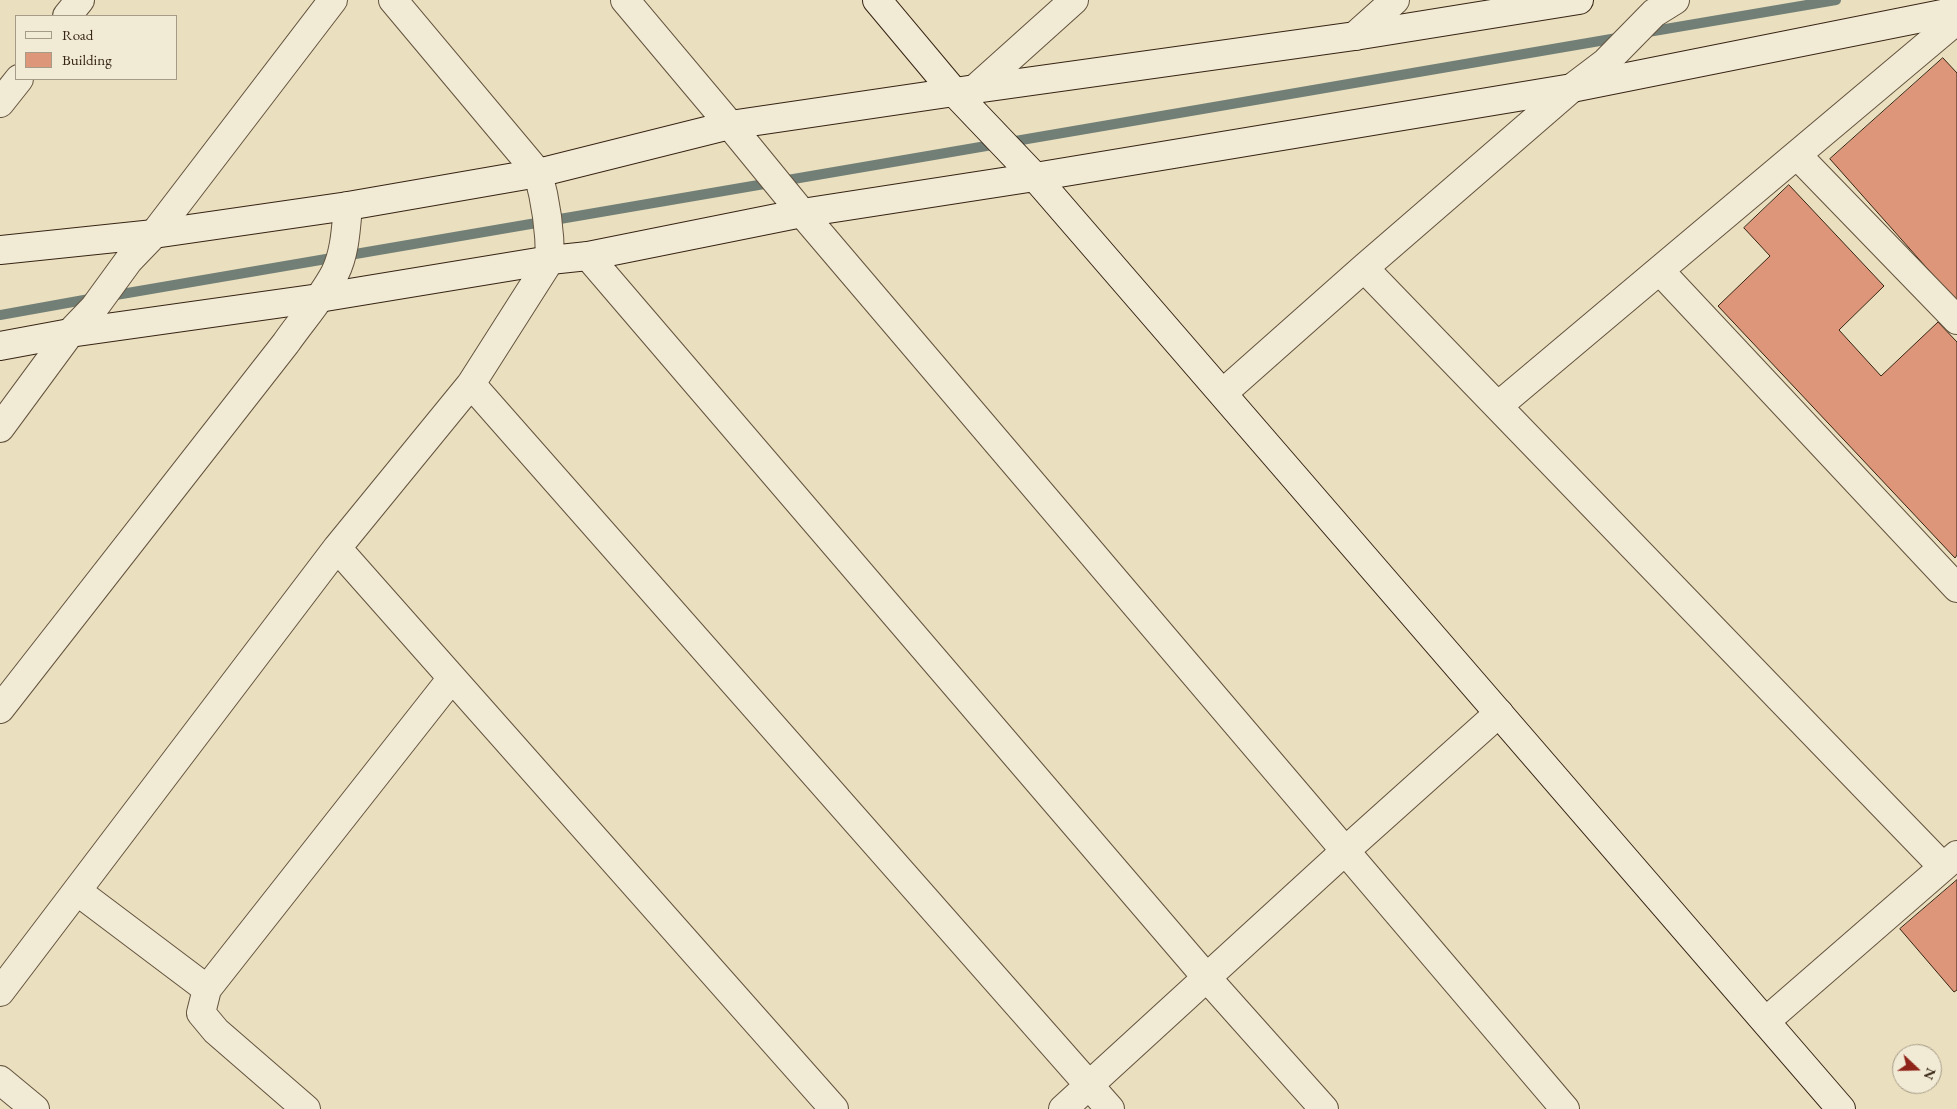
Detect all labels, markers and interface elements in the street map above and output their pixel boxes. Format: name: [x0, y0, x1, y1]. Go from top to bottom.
legend: [15, 15, 178, 80]
text: Road: [62, 25, 93, 44]
text: Building: [62, 50, 112, 69]
north arrow: [1892, 1044, 1942, 1094]
text: N: [1920, 1065, 1941, 1083]

